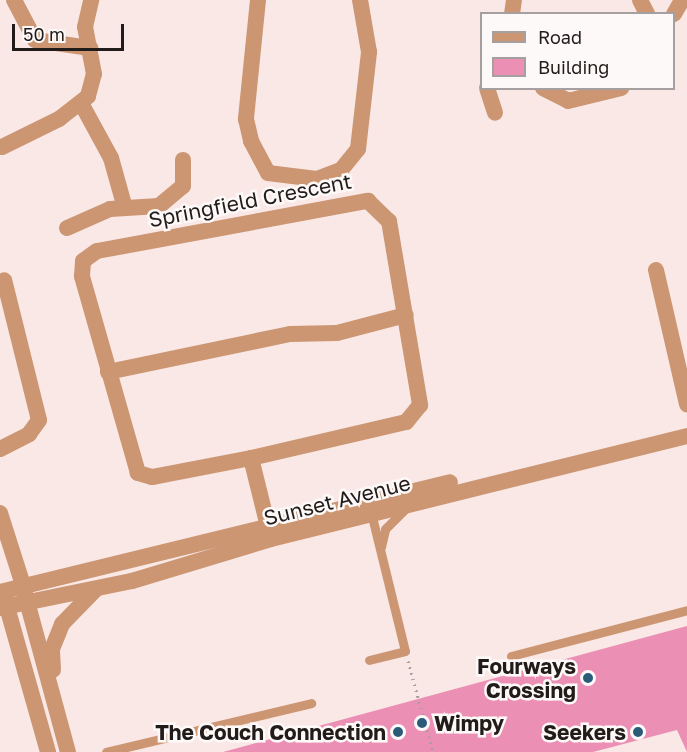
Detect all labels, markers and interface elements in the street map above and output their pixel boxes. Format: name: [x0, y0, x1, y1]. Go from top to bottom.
scale bar: [15, 12, 128, 50]
legend: [480, 12, 675, 90]
text: 50 m: [23, 23, 65, 45]
text: Road: [538, 26, 582, 48]
text: Building: [538, 56, 609, 78]
street label: Springfield Crescent: [146, 168, 354, 232]
street label: Sunset Avenue: [261, 470, 413, 530]
place label: Fourways Crossing: [477, 653, 576, 703]
marker: Fourways Crossing: [581, 671, 595, 685]
place label: Wimpy: [434, 710, 504, 736]
marker: Wimpy: [415, 716, 429, 730]
place label: The Couch Connection: [155, 719, 386, 745]
place label: Seekers: [543, 719, 626, 745]
marker: The Couch Connection: [391, 725, 405, 739]
marker: Seekers: [631, 725, 645, 739]

